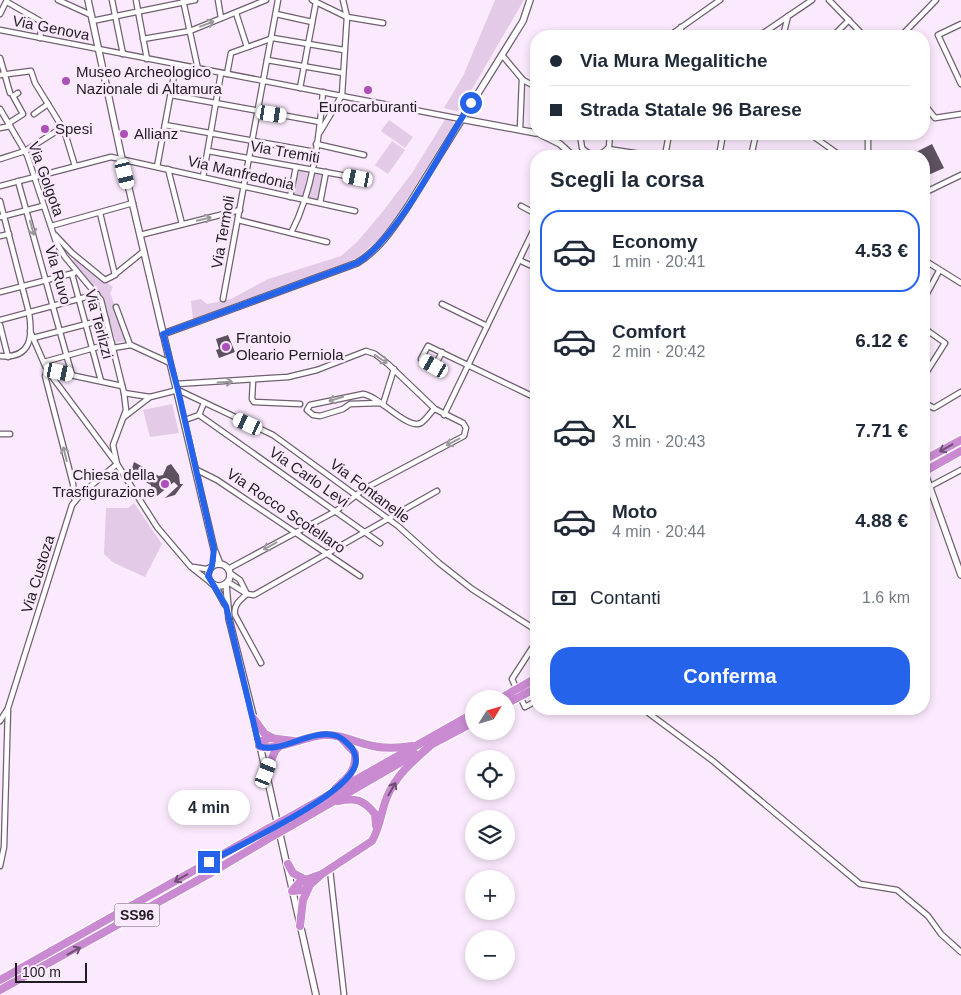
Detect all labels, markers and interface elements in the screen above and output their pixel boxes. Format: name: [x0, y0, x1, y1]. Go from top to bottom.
street label: Via Genova: [11, 12, 92, 43]
one-way arrow: [199, 19, 215, 28]
text: Via Mura Megalitiche: [580, 50, 768, 71]
place label: Museo Archeologico Nazionale di Altamura: [76, 63, 223, 97]
marker: Museo Archeologico Nazionale di Altamura: [60, 75, 72, 87]
marker: Eurocarburanti: [362, 84, 374, 96]
route start: [460, 92, 482, 114]
place label: Eurocarburanti: [319, 98, 417, 115]
text: Strada Statale 96 Barese: [580, 99, 802, 120]
car: [256, 104, 287, 124]
place label: Spesi: [55, 120, 93, 137]
marker: Spesi: [39, 123, 51, 135]
place label: Allianz: [134, 125, 178, 142]
marker: Allianz: [118, 128, 130, 140]
street label: Via Tremiti: [249, 137, 321, 166]
street label: Via Golgota: [25, 139, 68, 219]
street label: Via Manfredonia: [186, 152, 297, 193]
car: [114, 158, 135, 190]
text: Scegli la corsa: [550, 167, 704, 192]
car: [341, 168, 374, 188]
street label: Via Termoli: [208, 194, 237, 270]
one-way arrow: [196, 214, 212, 223]
one-way arrow: [27, 220, 37, 236]
icon: car: [552, 229, 597, 274]
text: Economy: [612, 231, 698, 252]
text: 4.53 €: [855, 240, 908, 261]
street label: Via Ruvo: [42, 243, 75, 306]
text: 1 min · 20:41: [612, 253, 705, 270]
street label: Via Terlizzi: [82, 287, 117, 360]
icon: car: [552, 319, 597, 364]
text: Comfort: [612, 321, 686, 342]
place label: Frantoio Oleario Perniola: [236, 329, 344, 363]
text: 6.12 €: [855, 330, 908, 351]
marker: Frantoio Oleario Perniola: [220, 341, 232, 353]
text: 2 min · 20:42: [612, 343, 705, 360]
car: [417, 352, 450, 380]
one-way arrow: [374, 354, 388, 364]
car: [42, 362, 75, 382]
one-way arrow: [217, 377, 233, 386]
one-way arrow: [328, 395, 344, 405]
icon: car: [552, 409, 597, 454]
car: [231, 411, 264, 437]
text: XL: [612, 411, 636, 432]
text: 7.71 €: [855, 420, 908, 441]
text: 3 min · 20:43: [612, 433, 705, 450]
one-way arrow: [446, 437, 461, 447]
street label: Via Carlo Levi: [266, 443, 352, 510]
one-way arrow: [939, 444, 954, 453]
one-way arrow: [60, 446, 69, 462]
street label: Via Fontanelle: [327, 455, 414, 526]
street label: Via Rocco Scotellaro: [224, 465, 349, 556]
place label: Chiesa della Trasfigurazione: [52, 466, 156, 500]
marker: Chiesa della Trasfigurazione: [159, 478, 171, 490]
icon: car: [552, 499, 597, 544]
text: Moto: [612, 501, 657, 522]
text: 4.88 €: [855, 510, 908, 531]
text: 4 min · 20:44: [612, 523, 705, 540]
street label: Via Custoza: [18, 532, 58, 615]
one-way arrow: [263, 542, 278, 552]
icon: cash: [550, 584, 578, 612]
text: Contanti: [590, 587, 661, 608]
text: 1.6 km: [862, 589, 910, 606]
button: Conferma: [550, 647, 910, 705]
north arrow: [465, 690, 515, 740]
map controls: [465, 690, 515, 980]
button: locate: [465, 750, 515, 800]
car: [253, 756, 278, 790]
one-way arrow: [387, 782, 397, 796]
callout: 4 min: [168, 790, 250, 824]
text: 4 min: [188, 799, 230, 816]
button: layers: [465, 810, 515, 860]
route end: [198, 851, 220, 873]
button: +: [465, 870, 515, 920]
one-way arrow: [174, 874, 189, 883]
road number: SS96: [114, 904, 160, 926]
button: −: [465, 930, 515, 980]
one-way arrow: [66, 945, 80, 955]
scale bar: [15, 960, 88, 983]
text: 100 m: [22, 964, 61, 980]

